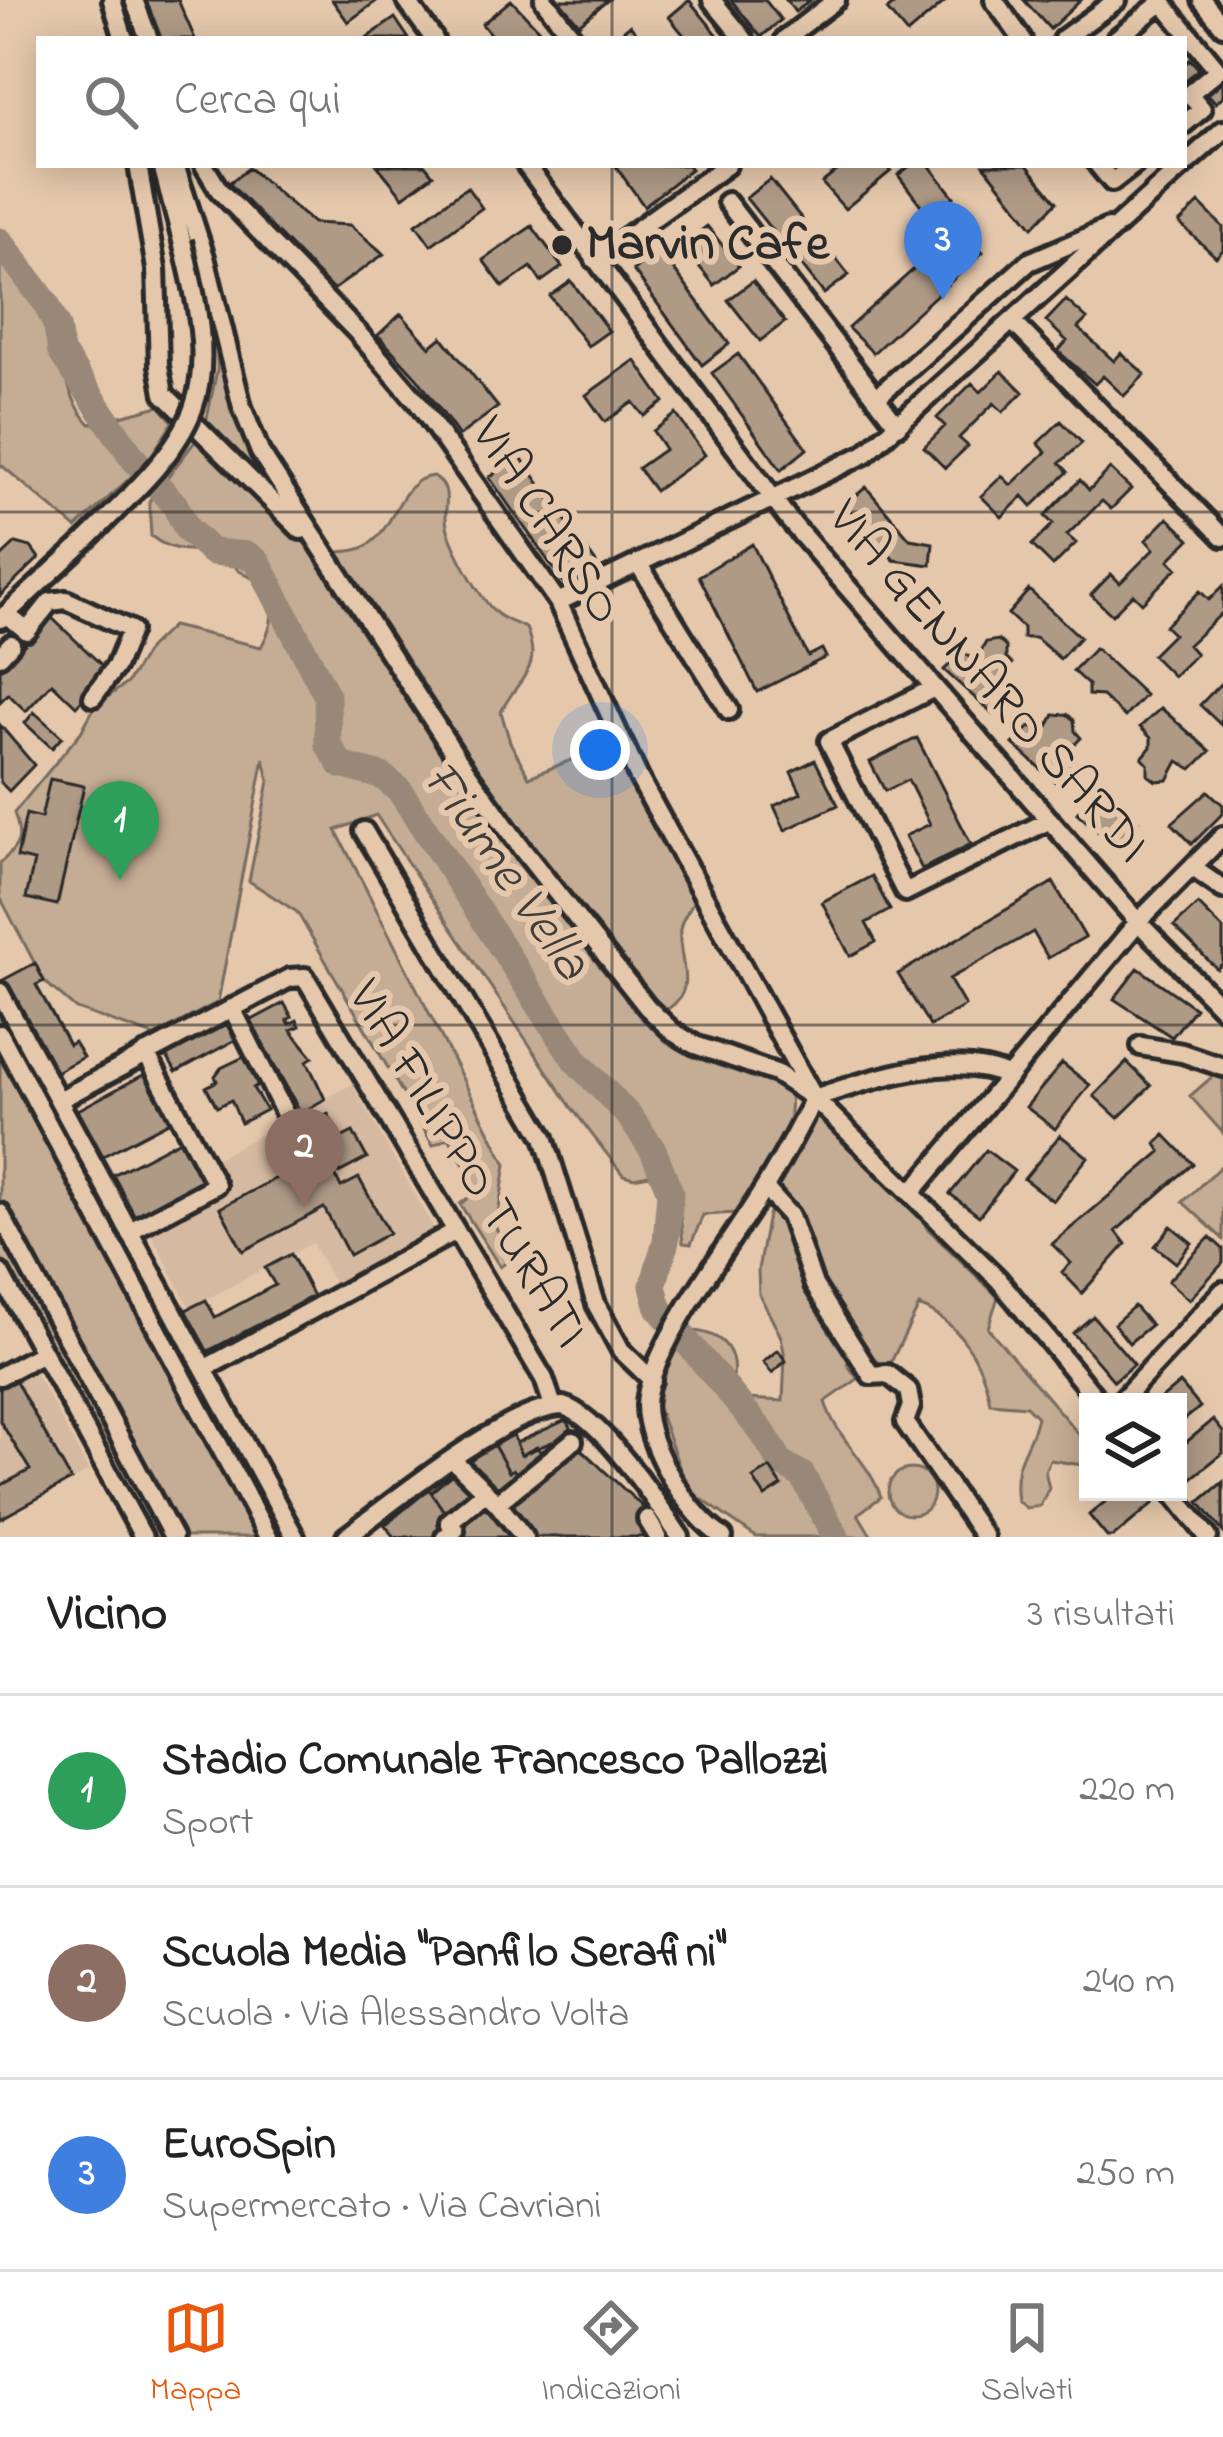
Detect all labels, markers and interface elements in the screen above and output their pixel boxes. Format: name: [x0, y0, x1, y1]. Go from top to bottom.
search box: [36, 36, 1187, 168]
icon: search: [78, 69, 144, 135]
text: Cerca qui: [174, 69, 341, 135]
pin: 3: [904, 201, 982, 300]
place label: Marvin Cafe: [586, 208, 830, 283]
marker: Marvin Cafe: [549, 232, 575, 258]
street label: VIA CARSO: [449, 403, 640, 641]
street label: VIA GENNARO SARDI: [807, 484, 1166, 881]
your location: [570, 720, 630, 780]
water label: Fiume Vella: [400, 746, 609, 998]
pin: 1: [81, 781, 159, 880]
street label: VIA FILIPPO TURATI: [326, 966, 606, 1363]
pin: 2: [265, 1108, 343, 1207]
map controls: [1079, 1393, 1187, 1501]
button: layers: [1079, 1393, 1187, 1501]
text: Vicino: [48, 1578, 167, 1653]
text: 3 risultati: [1027, 1587, 1175, 1644]
text: Stadio Comunale Francesco Pallozzi: [162, 1729, 828, 1795]
text: 1: [81, 1762, 93, 1819]
text: 220 m: [1079, 1762, 1175, 1819]
text: Sport: [162, 1795, 254, 1852]
text: Scuola Media "Panfilo Serafini": [162, 1921, 727, 1987]
text: 2: [77, 1954, 97, 2011]
text: 240 m: [1083, 1954, 1175, 2011]
text: Scuola · Via Alessandro Volta: [162, 1987, 629, 2044]
text: EuroSpin: [162, 2113, 336, 2179]
text: 3: [79, 2146, 95, 2203]
text: 250 m: [1076, 2146, 1175, 2203]
text: Supermercato · Via Cavriani: [162, 2179, 601, 2236]
tab: Mappa: [150, 2295, 241, 2415]
tab: Indicazioni: [541, 2295, 681, 2415]
tab: Salvati: [981, 2295, 1073, 2415]

